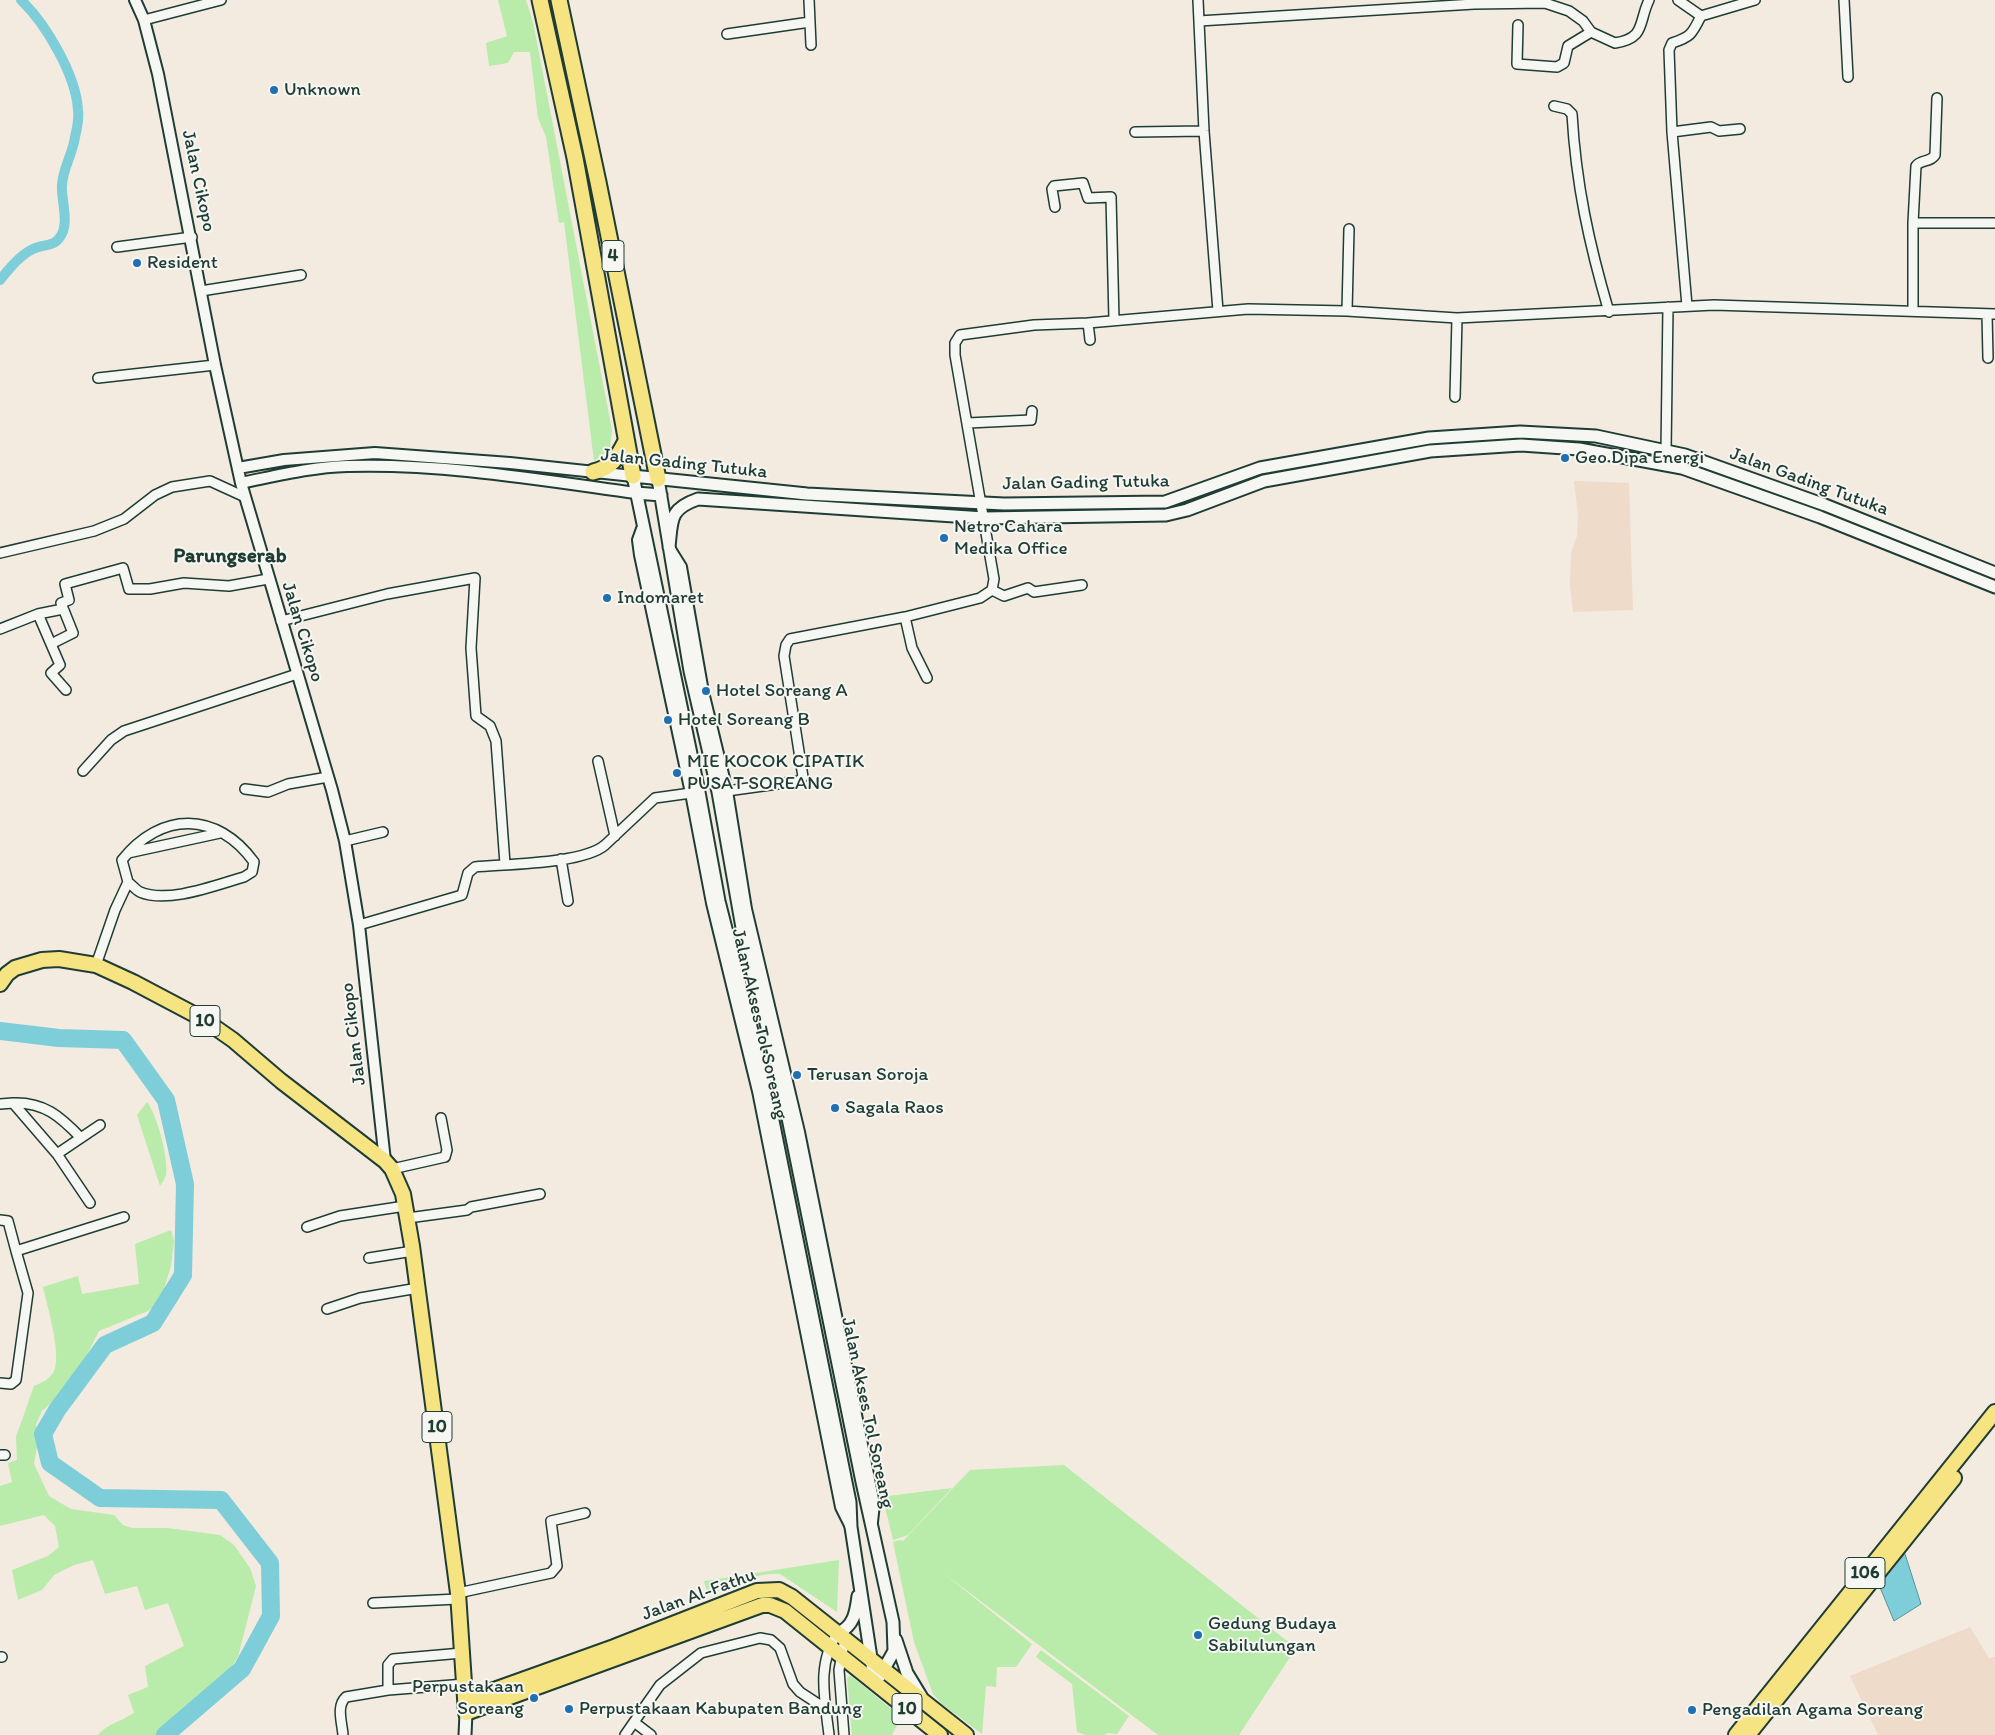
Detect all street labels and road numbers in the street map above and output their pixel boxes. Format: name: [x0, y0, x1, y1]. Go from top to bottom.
street label: Jalan Cikopo: [176, 128, 220, 234]
road number: 4: [602, 240, 624, 272]
street label: Jalan Gading Tutuka: [1727, 443, 1891, 521]
street label: Jalan Gading Tutuka: [600, 444, 768, 484]
street label: Jalan Gading Tutuka: [1002, 470, 1170, 496]
street label: Jalan Cikopo: [276, 579, 328, 685]
street label: Jalan Akses Tol Soreang: [726, 926, 792, 1122]
street label: Jalan Cikopo: [336, 981, 372, 1087]
road number: 10: [190, 1006, 220, 1036]
street label: Jalan Akses Tol Soreang: [836, 1315, 898, 1511]
road number: 10: [422, 1411, 452, 1442]
road number: 106: [1845, 1558, 1885, 1589]
street label: Jalan Al-Fathu: [639, 1564, 759, 1626]
road number: 10: [892, 1694, 922, 1725]

